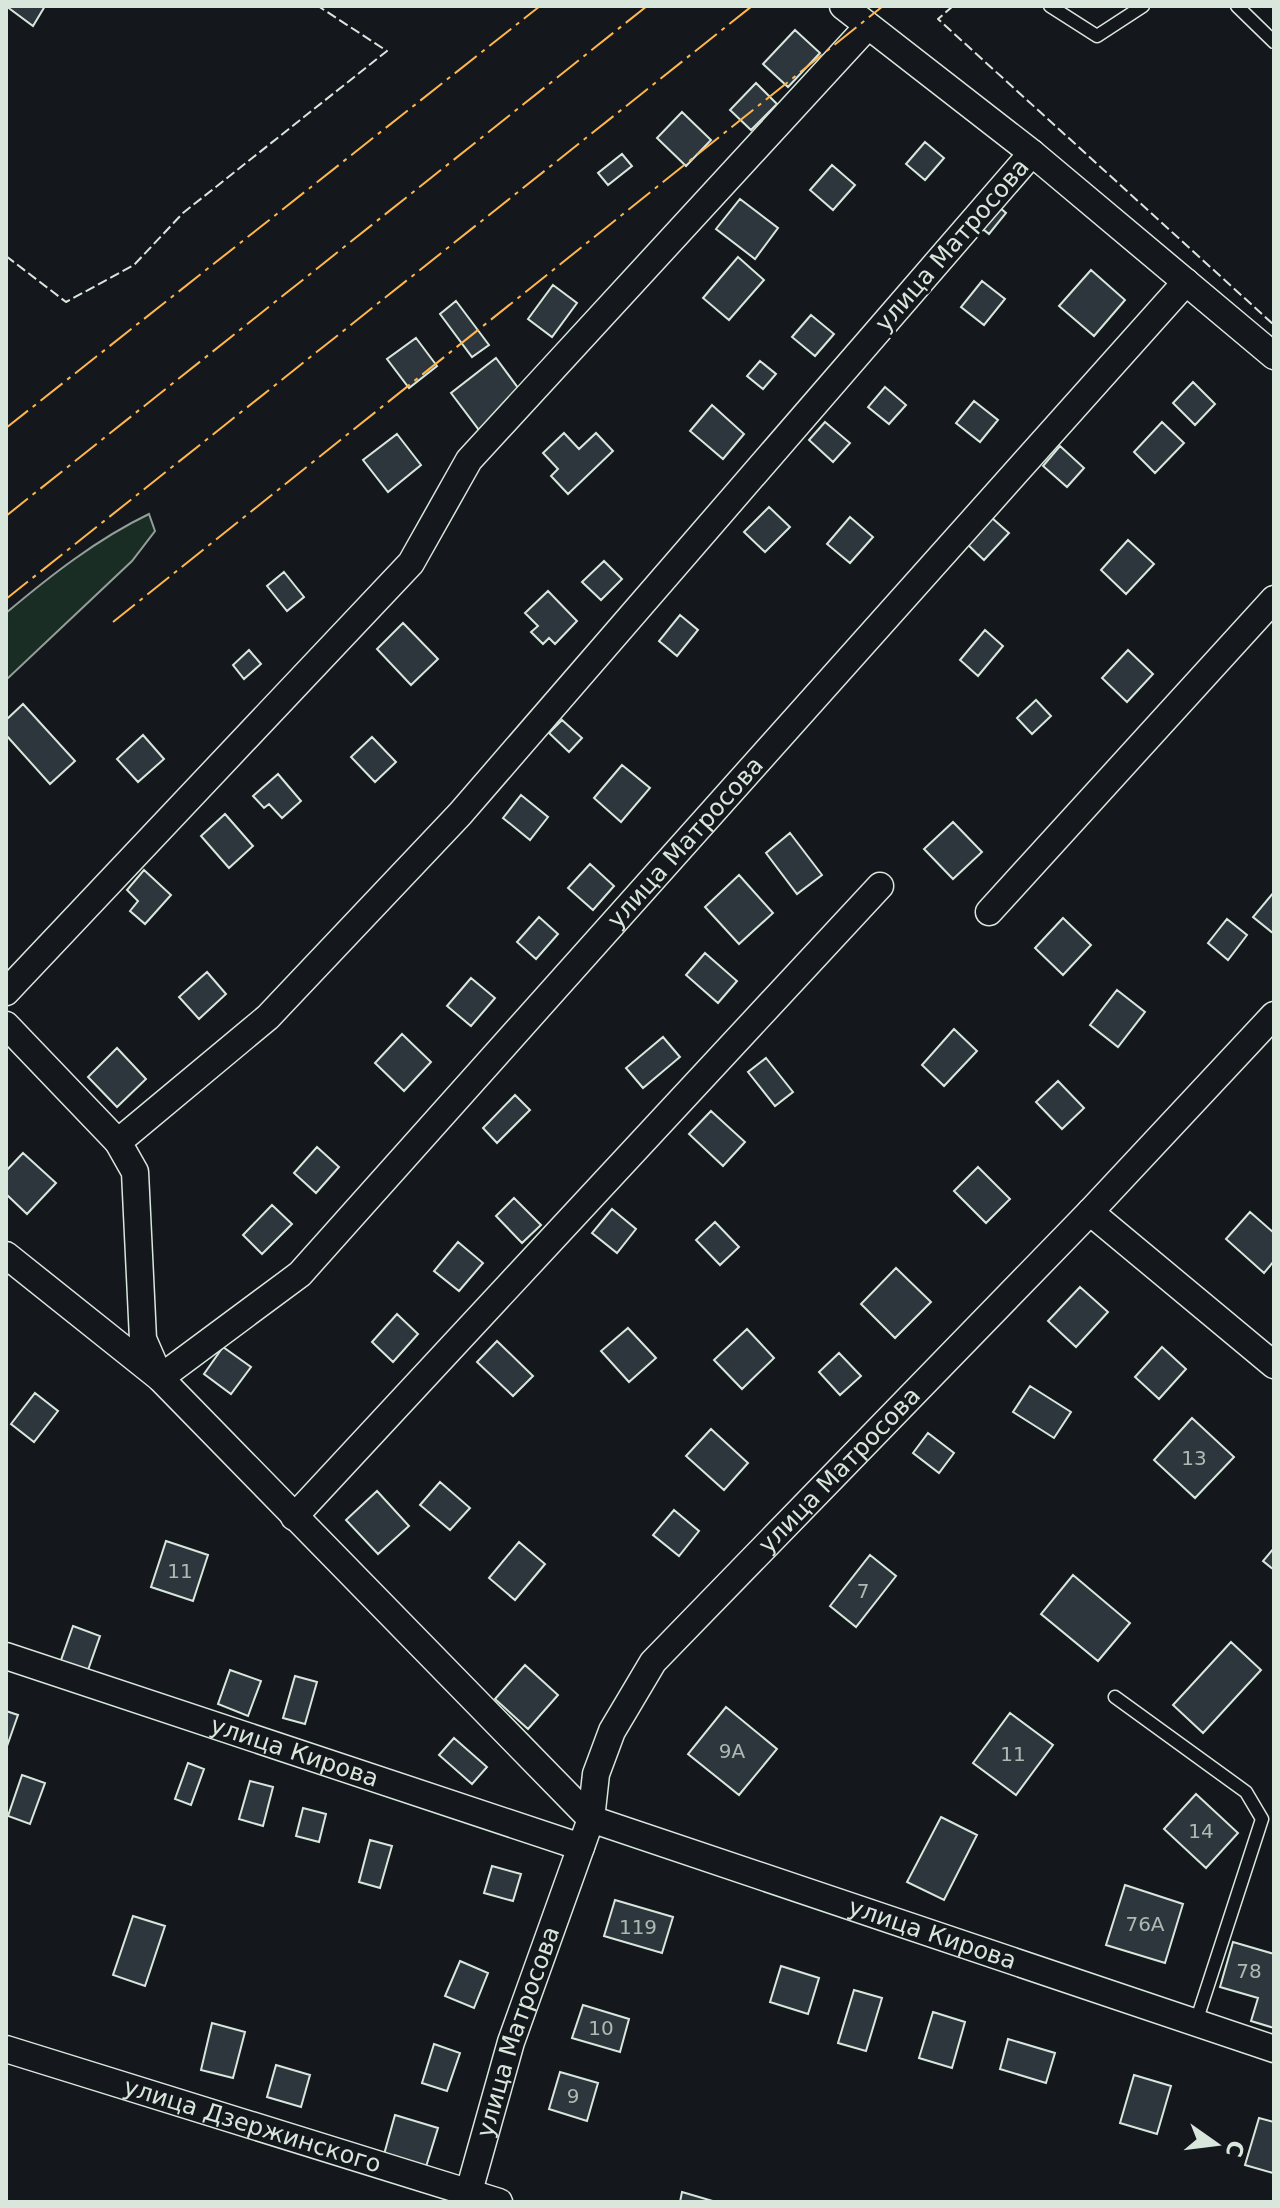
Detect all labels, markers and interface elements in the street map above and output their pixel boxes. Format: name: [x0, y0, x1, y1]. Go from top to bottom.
street label: улица Матросова: [869, 153, 1035, 337]
street label: улица Матросова: [602, 751, 769, 934]
street label: улица Матросова: [753, 1381, 926, 1559]
house number: 13: [1181, 1446, 1207, 1470]
house number: 11: [167, 1559, 193, 1583]
house number: 7: [857, 1579, 869, 1603]
street label: улица Кирова: [207, 1711, 382, 1793]
house number: 9А: [719, 1739, 746, 1763]
house number: 11: [1000, 1742, 1026, 1766]
house number: 14: [1188, 1819, 1214, 1843]
street label: улица Кирова: [845, 1893, 1020, 1975]
house number: 76А: [1125, 1912, 1165, 1936]
house number: 119: [619, 1915, 657, 1939]
street label: улица Матросова: [471, 1923, 565, 2140]
house number: 78: [1236, 1959, 1262, 1983]
house number: 10: [588, 2016, 614, 2040]
street label: улица Дзержинского: [120, 2072, 385, 2179]
house number: 9: [567, 2084, 579, 2108]
north arrow: [1176, 2104, 1256, 2184]
text: С: [1221, 2138, 1249, 2160]

